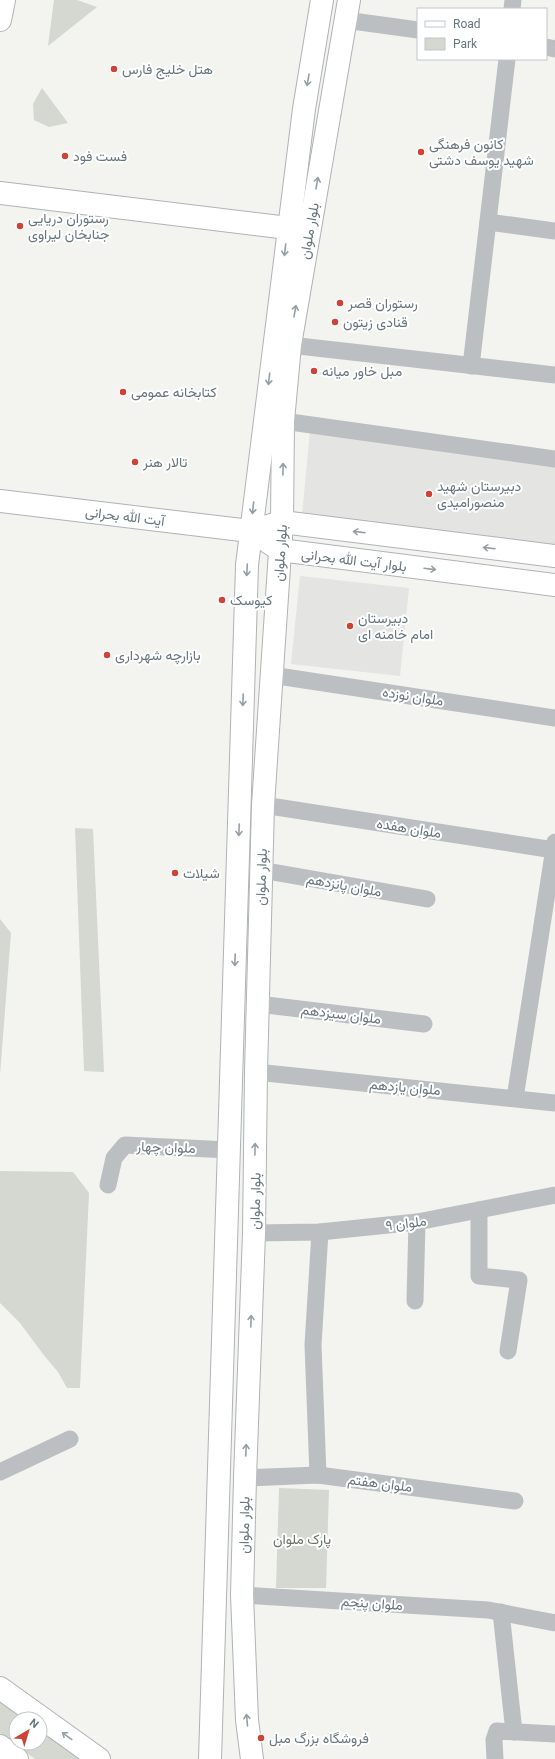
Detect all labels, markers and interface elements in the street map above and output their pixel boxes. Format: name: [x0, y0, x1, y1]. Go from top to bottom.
legend: [417, 8, 547, 60]
text: Road: [453, 17, 481, 31]
text: Park: [453, 37, 478, 51]
place label: هتل خلیج فارس: [122, 61, 213, 80]
marker: هتل خلیج فارس: [109, 64, 119, 74]
one-way arrow: [304, 73, 312, 86]
place label: کانون فرهنگی شهید یوسف دشتی: [429, 136, 534, 169]
marker: کانون فرهنگی شهید یوسف دشتی: [416, 147, 426, 157]
place label: فست فود: [73, 148, 127, 165]
marker: فست فود: [60, 151, 70, 161]
one-way arrow: [314, 177, 322, 190]
street label: بلوار ملوان: [296, 201, 323, 261]
place label: رستوران دریایی جنابخان لیراوی: [28, 210, 109, 243]
marker: رستوران دریایی جنابخان لیراوی: [15, 221, 25, 231]
one-way arrow: [281, 243, 289, 256]
place label: رستوران قصر: [347, 295, 418, 312]
marker: رستوران قصر: [335, 298, 345, 308]
one-way arrow: [292, 305, 300, 318]
place label: قنادى زیتون: [343, 314, 408, 331]
marker: قنادى زیتون: [330, 317, 340, 327]
place label: مبل خاور میانه: [322, 363, 402, 380]
marker: مبل خاور میانه: [309, 366, 319, 376]
one-way arrow: [265, 372, 273, 385]
place label: کتابخانه عمومی: [131, 384, 217, 401]
marker: کتابخانه عمومی: [118, 387, 128, 397]
place label: تالار هنر: [142, 454, 188, 471]
marker: تالار هنر: [130, 457, 140, 467]
one-way arrow: [279, 463, 287, 476]
place label: دبیرستان شهید منصورامیدی: [437, 478, 522, 511]
marker: دبیرستان شهید منصورامیدی: [424, 489, 434, 499]
one-way arrow: [249, 501, 257, 514]
street label: آیت الله بحرانی: [84, 503, 167, 530]
street label: بلوار ملوان: [270, 524, 291, 582]
one-way arrow: [353, 528, 366, 536]
one-way arrow: [482, 544, 495, 552]
street label: بلوار آیت الله بحرانی: [300, 546, 408, 575]
one-way arrow: [243, 563, 250, 576]
one-way arrow: [423, 565, 436, 573]
place label: کیوسک: [230, 592, 273, 609]
marker: کیوسک: [217, 595, 227, 605]
place label: دبیرستان امام خامنه ای: [358, 610, 433, 643]
marker: دبیرستان امام خامنه ای: [345, 621, 355, 631]
place label: بازارچه شهرداری: [115, 647, 201, 665]
marker: بازارچه شهرداری: [102, 650, 112, 660]
street label: ملوان نوزده: [381, 683, 445, 710]
one-way arrow: [239, 693, 246, 706]
street label: ملوان هفده: [375, 815, 442, 842]
one-way arrow: [235, 823, 242, 836]
street label: بلوار ملوان: [252, 848, 271, 906]
place label: شیلات: [183, 865, 220, 881]
marker: شیلات: [170, 868, 180, 878]
street label: ملوان پانزدهم: [305, 871, 383, 901]
one-way arrow: [231, 953, 238, 966]
street label: ملوان سیزدهم: [300, 1001, 382, 1028]
street label: ملوان یازدهم: [369, 1076, 441, 1099]
street label: ملوان چهار: [135, 1138, 196, 1158]
one-way arrow: [251, 1143, 259, 1156]
street label: بلوار ملوان: [247, 1172, 264, 1230]
street label: ملوان ۹: [385, 1213, 427, 1234]
one-way arrow: [247, 1315, 255, 1328]
one-way arrow: [242, 1444, 250, 1457]
street label: ملوان هفتم: [347, 1471, 413, 1496]
street label: بلوار ملوان: [236, 1496, 253, 1554]
park label: پارک ملوان: [273, 1531, 331, 1549]
street label: ملوان پنجم: [340, 1593, 403, 1615]
north arrow: [8, 1711, 48, 1751]
one-way arrow: [243, 1714, 251, 1727]
text: N: [27, 1716, 41, 1731]
place label: فروشگاه بزرگ مبل: [269, 1730, 369, 1747]
one-way arrow: [62, 1732, 73, 1740]
marker: فروشگاه بزرگ مبل: [256, 1733, 266, 1743]

